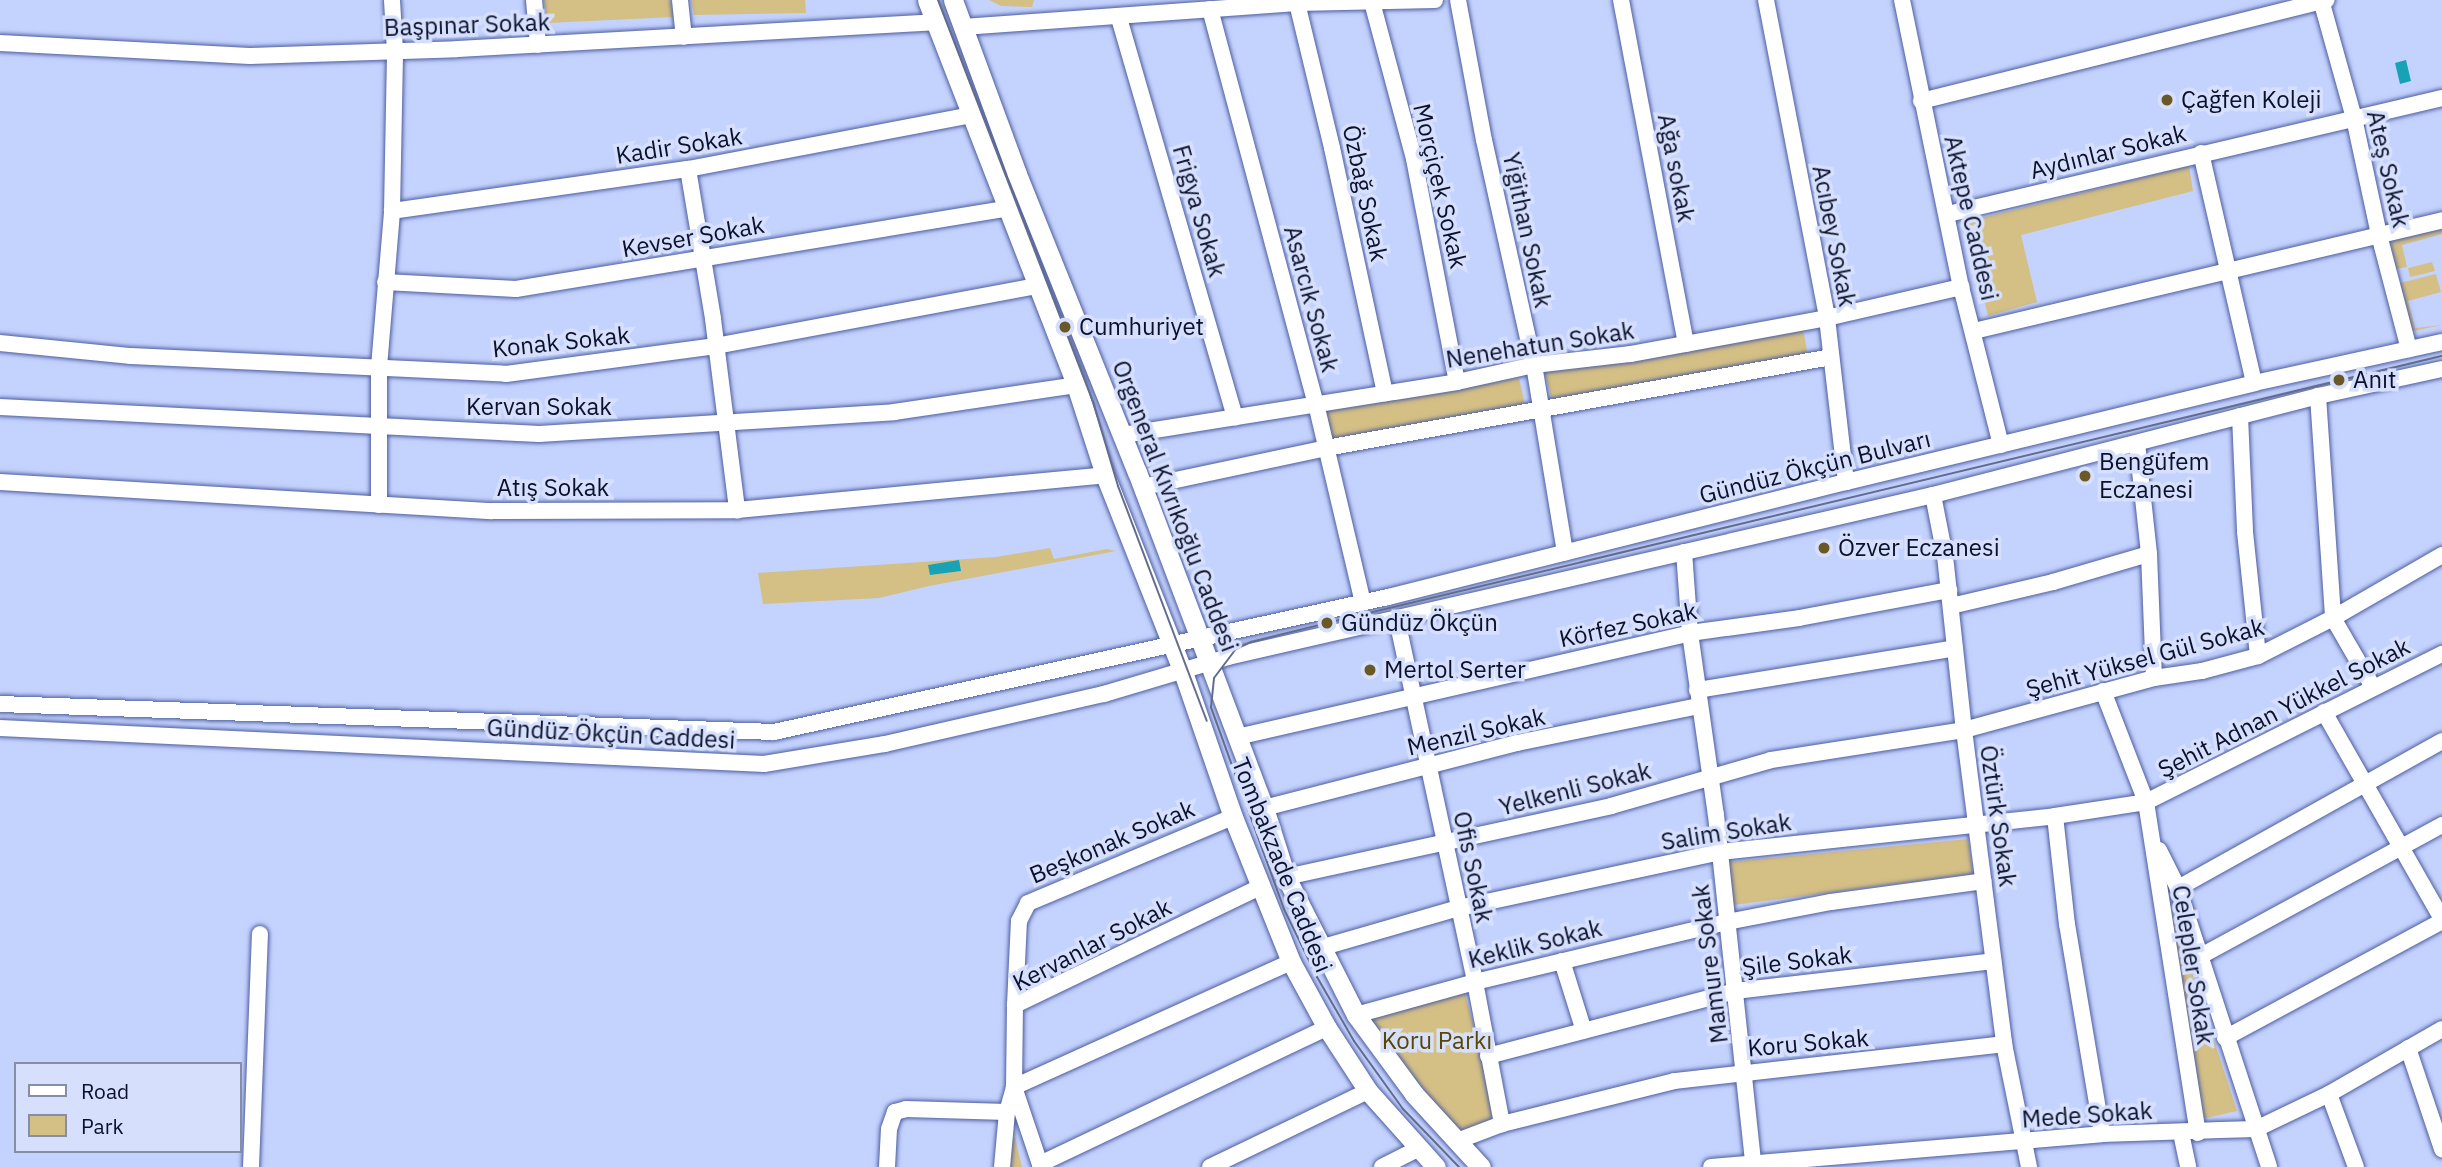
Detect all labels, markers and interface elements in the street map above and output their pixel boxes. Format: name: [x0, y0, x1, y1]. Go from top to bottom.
street label: Başpınar Sokak: [383, 8, 551, 42]
place label: Çağfen Koleji: [2181, 86, 2321, 114]
marker: Çağfen Koleji: [2159, 92, 2175, 108]
street label: Morçiçek Sokak: [1407, 101, 1473, 271]
street label: Ateş Sokak: [2361, 108, 2415, 230]
street label: Ağa sokak: [1651, 111, 1701, 225]
street label: Aydınlar Sokak: [2027, 119, 2189, 185]
street label: Kadir Sokak: [614, 122, 744, 170]
street label: Özbağ Sokak: [1337, 122, 1393, 264]
street label: Aktepe Caddesi: [1938, 133, 2004, 303]
street label: Frigya Sokak: [1166, 142, 1232, 280]
street label: Yiğithan Sokak: [1496, 150, 1558, 310]
street label: Acıbey Sokak: [1806, 163, 1862, 309]
street label: Kevser Sokak: [620, 210, 766, 264]
street label: Asarcık Sokak: [1278, 223, 1344, 375]
place label: Cumhuriyet: [1079, 313, 1204, 341]
street label: Nenehatun Sokak: [1444, 316, 1636, 374]
marker: Cumhuriyet: [1057, 319, 1073, 335]
street label: Konak Sokak: [491, 320, 631, 364]
street label: Orgeneral Kıvrıkoğlu Caddesi: [1106, 356, 1244, 656]
place label: Anıt: [2353, 366, 2396, 394]
marker: Anıt: [2331, 372, 2347, 388]
street label: Kervan Sokak: [466, 393, 612, 421]
street label: Gündüz Ökçün Bulvarı: [1696, 424, 1934, 510]
place label: Bengüfem Eczanesi: [2099, 448, 2209, 504]
marker: Bengüfem Eczanesi: [2077, 468, 2093, 484]
street label: Atış Sokak: [497, 474, 609, 502]
place label: Özver Eczanesi: [1838, 534, 2000, 562]
marker: Özver Eczanesi: [1816, 540, 1832, 556]
street label: Körfez Sokak: [1557, 596, 1699, 654]
place label: Gündüz Ökçün: [1341, 609, 1498, 637]
street label: Şehit Yüksel Gül Sokak: [2023, 612, 2267, 704]
marker: Gündüz Ökçün: [1319, 615, 1335, 631]
street label: Şehit Adnan Yükkel Sokak: [2153, 632, 2415, 784]
place label: Mertol Serter: [1384, 656, 1526, 684]
marker: Mertol Serter: [1362, 662, 1378, 678]
street label: Menzil Sokak: [1404, 702, 1548, 762]
street label: Gündüz Ökçün Caddesi: [486, 713, 736, 755]
street label: Öztürk Sokak: [1974, 743, 2022, 889]
street label: Tombakzade Caddesi: [1226, 753, 1338, 977]
street label: Yelkenli Sokak: [1496, 756, 1654, 822]
street label: Beşkonak Sokak: [1025, 794, 1199, 890]
street label: Salim Sokak: [1659, 808, 1793, 856]
street label: Ofis Sokak: [1447, 809, 1499, 925]
street label: Mamure Sokak: [1686, 883, 1734, 1045]
street label: Celepler Sokak: [2166, 883, 2220, 1047]
street label: Kervanlar Sokak: [1008, 893, 1176, 997]
street label: Keklik Sokak: [1465, 913, 1605, 975]
street label: Şile Sokak: [1740, 940, 1854, 982]
street label: Koru Sokak: [1746, 1023, 1870, 1063]
park label: Koru Parkı: [1382, 1027, 1492, 1055]
legend: [14, 1062, 242, 1153]
text: Road: [81, 1077, 129, 1105]
street label: Mede Sokak: [2021, 1096, 2153, 1134]
text: Park: [81, 1112, 124, 1140]

